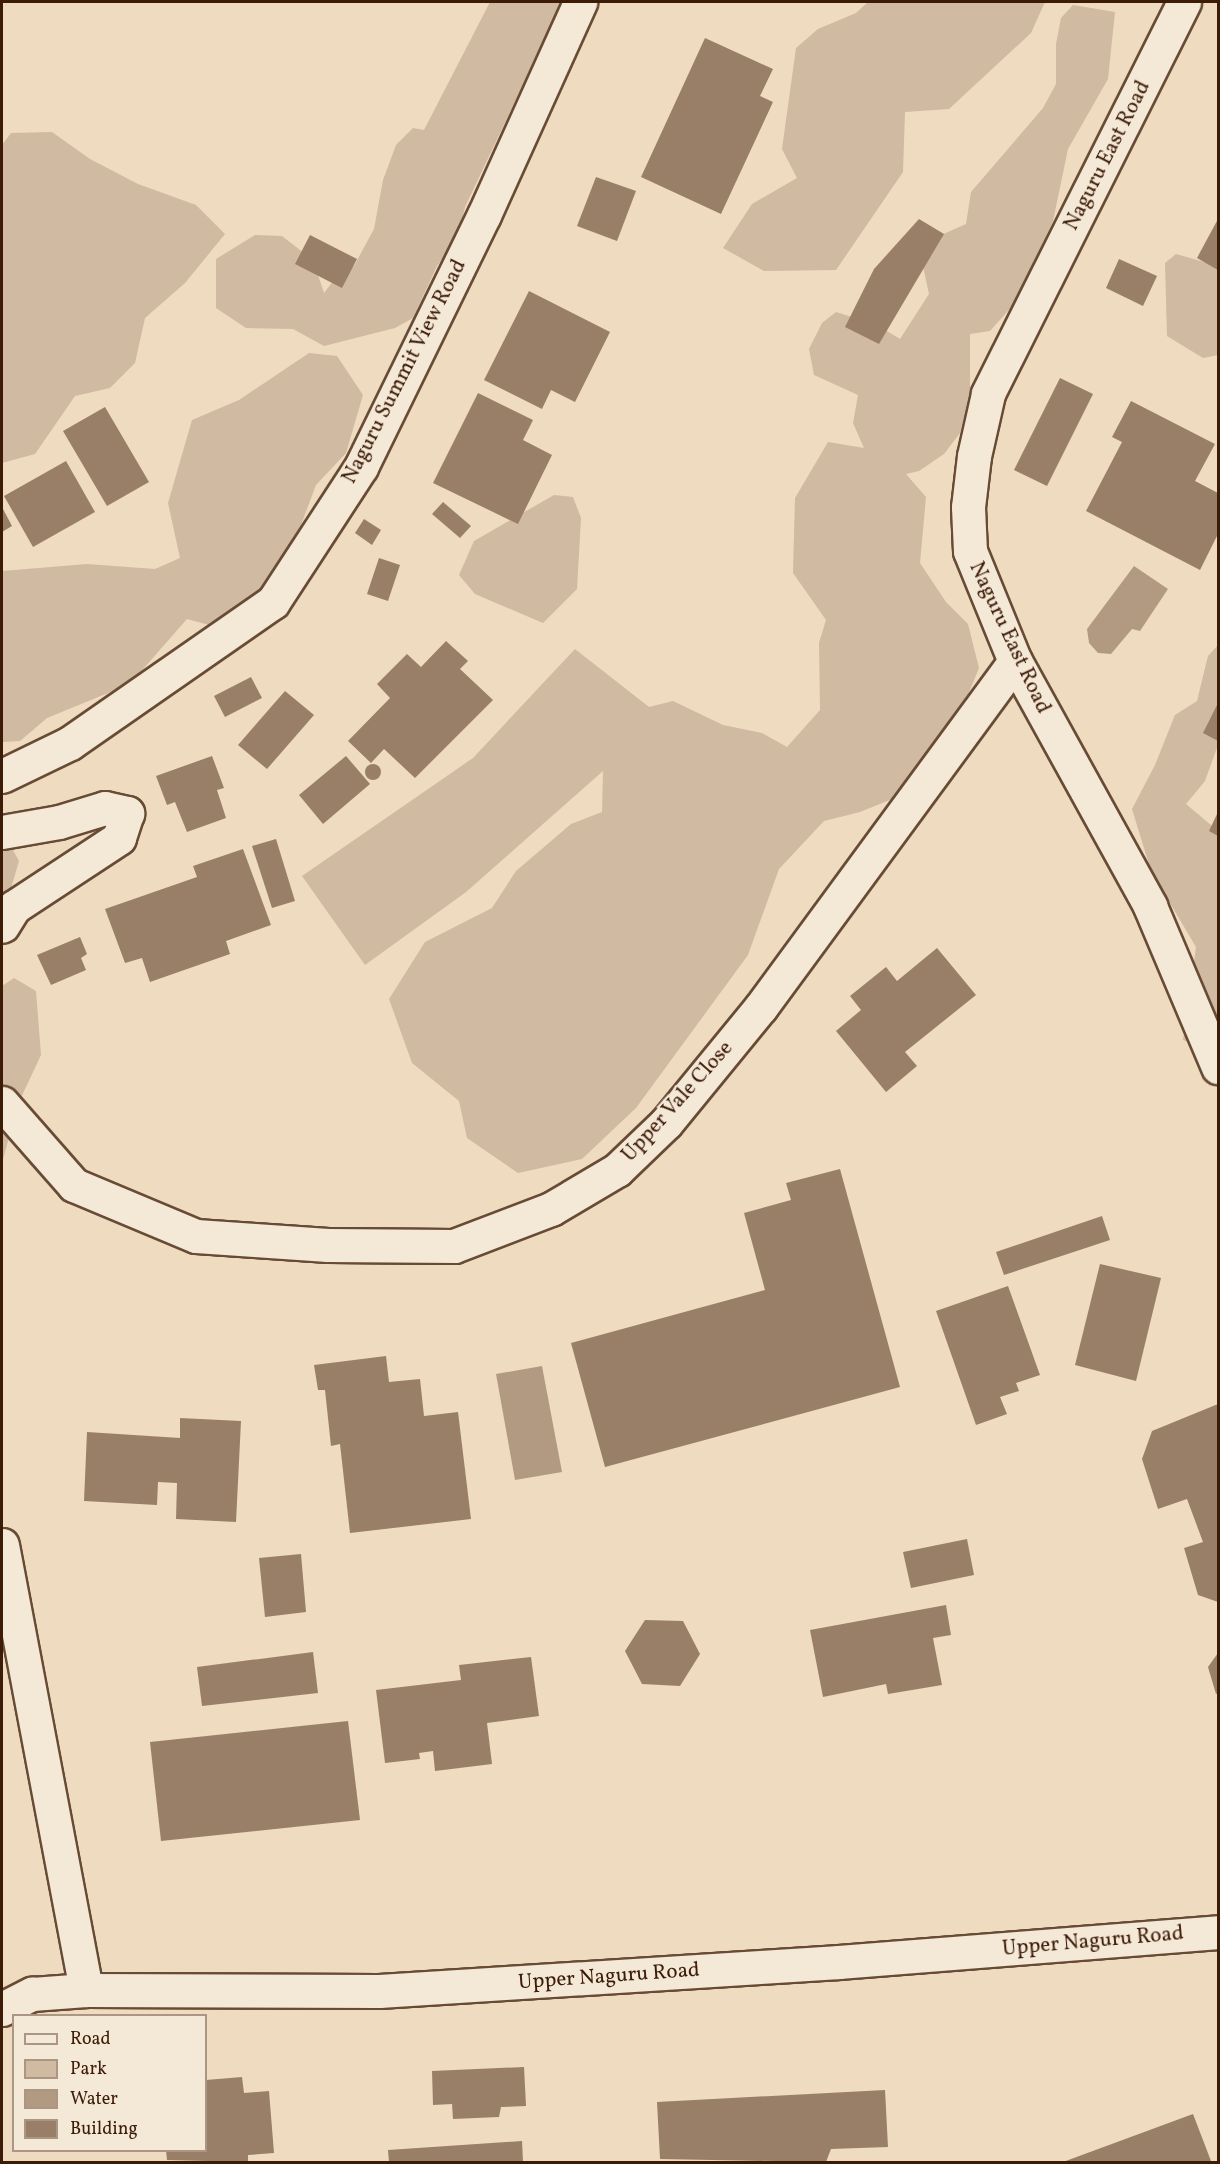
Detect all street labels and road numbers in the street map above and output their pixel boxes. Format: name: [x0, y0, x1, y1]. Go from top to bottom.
street label: Naguru East Road: [1059, 77, 1157, 235]
street label: Naguru Summit View Road: [337, 255, 473, 489]
street label: Naguru East Road: [963, 558, 1055, 718]
street label: Upper Vale Close: [617, 1036, 739, 1168]
street label: Upper Naguru Road: [1001, 1922, 1185, 1962]
street label: Upper Naguru Road: [517, 1958, 701, 1996]

